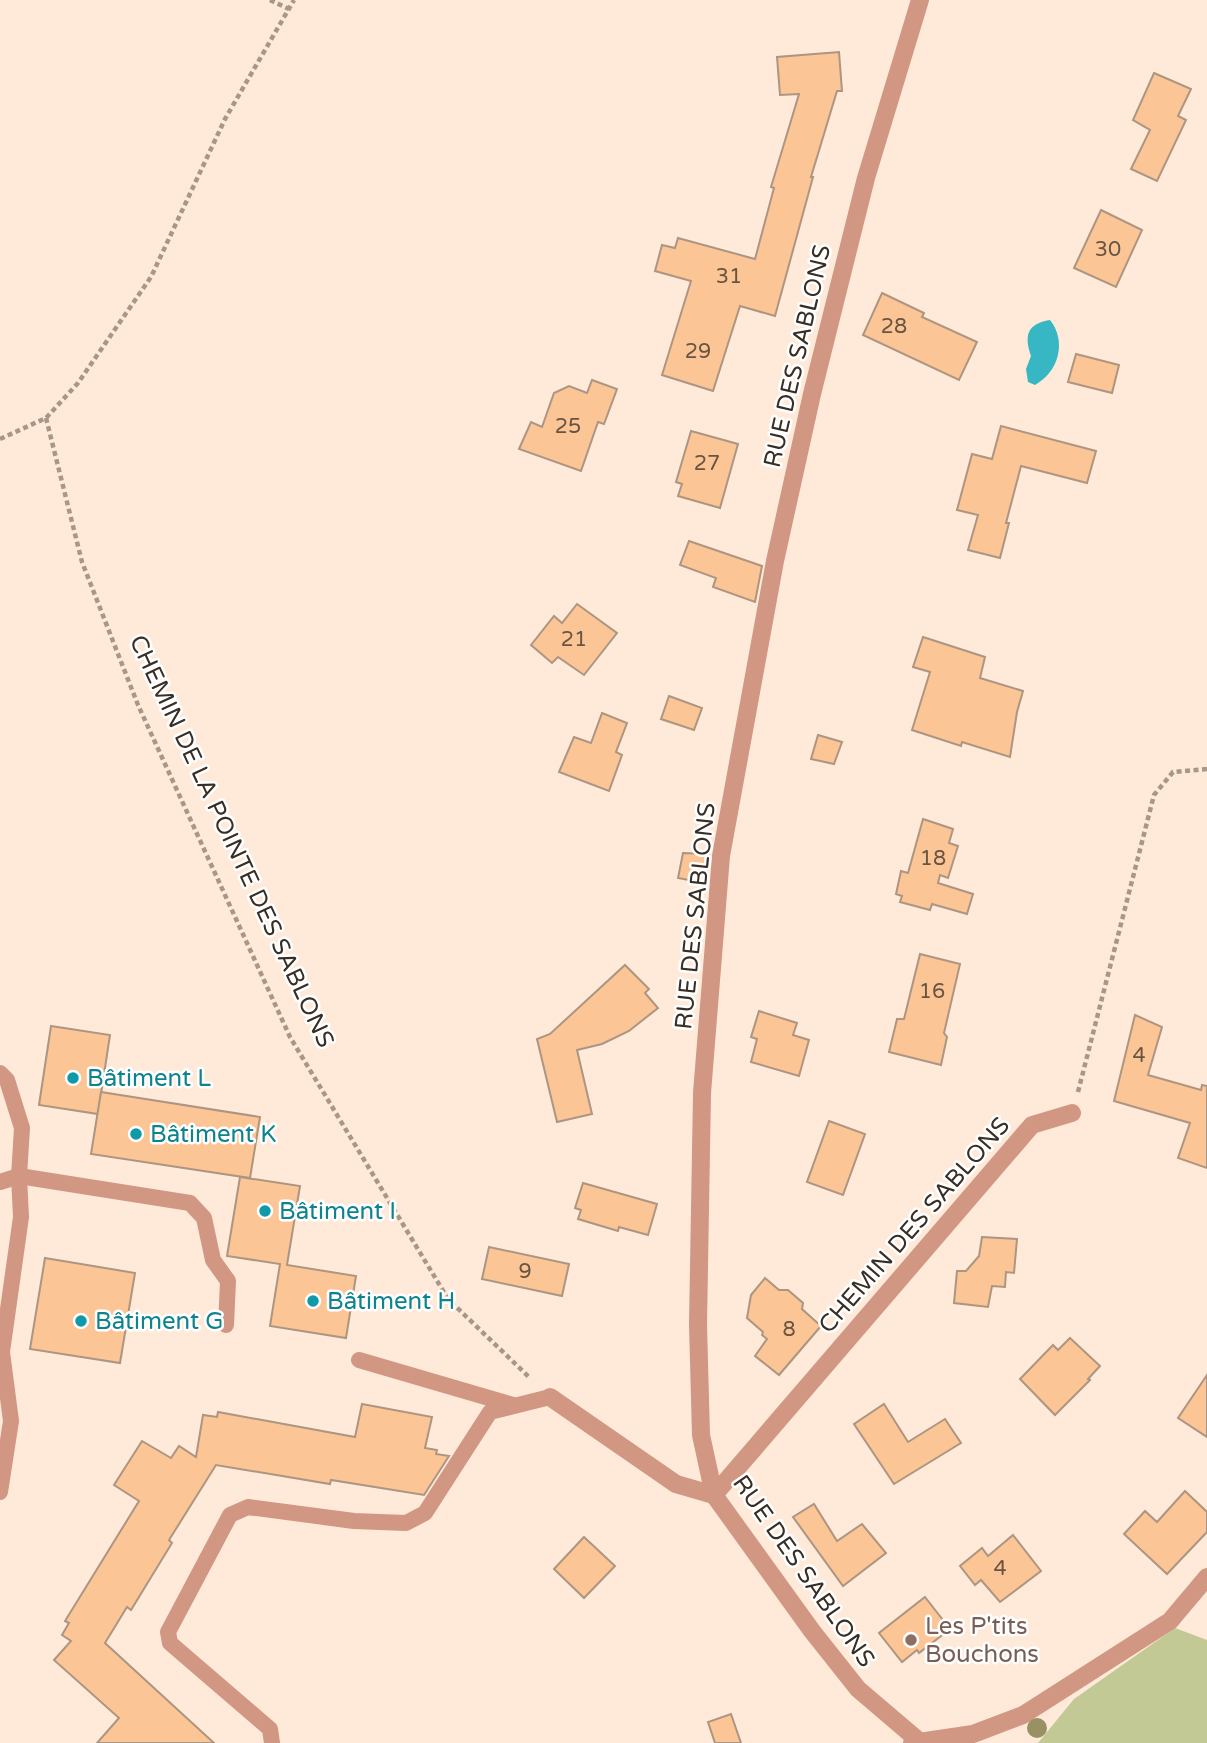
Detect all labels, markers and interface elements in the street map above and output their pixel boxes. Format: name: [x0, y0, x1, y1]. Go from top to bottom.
house number: 30: [1095, 237, 1121, 262]
street label: RUE DES SABLONS: [758, 242, 837, 470]
house number: 31: [716, 264, 742, 289]
house number: 28: [881, 314, 907, 339]
house number: 29: [685, 339, 711, 364]
house number: 25: [555, 414, 581, 439]
house number: 27: [694, 451, 720, 476]
house number: 21: [561, 627, 587, 652]
street label: CHEMIN DE LA POINTE DES SABLONS: [123, 630, 340, 1052]
street label: RUE DES SABLONS: [669, 801, 722, 1031]
house number: 18: [920, 846, 946, 871]
house number: 16: [919, 979, 945, 1004]
house number: 4: [1132, 1043, 1146, 1068]
place label: Bâtiment L: [87, 1064, 211, 1093]
marker: Bâtiment L: [65, 1070, 81, 1086]
street label: CHEMIN DES SABLONS: [813, 1111, 1016, 1339]
place label: Bâtiment K: [150, 1120, 276, 1149]
marker: Bâtiment K: [128, 1126, 144, 1142]
place label: Bâtiment I: [279, 1197, 396, 1226]
marker: Bâtiment I: [257, 1203, 273, 1219]
house number: 9: [518, 1259, 532, 1284]
place label: Bâtiment H: [327, 1287, 455, 1316]
marker: Bâtiment H: [305, 1293, 321, 1309]
place label: Bâtiment G: [95, 1307, 224, 1336]
marker: Bâtiment G: [73, 1313, 89, 1329]
house number: 8: [782, 1317, 796, 1342]
street label: RUE DES SABLONS: [726, 1470, 881, 1673]
house number: 4: [993, 1556, 1007, 1581]
place label: Les P'tits Bouchons: [925, 1612, 1039, 1669]
marker: Les P'tits Bouchons: [903, 1632, 919, 1648]

